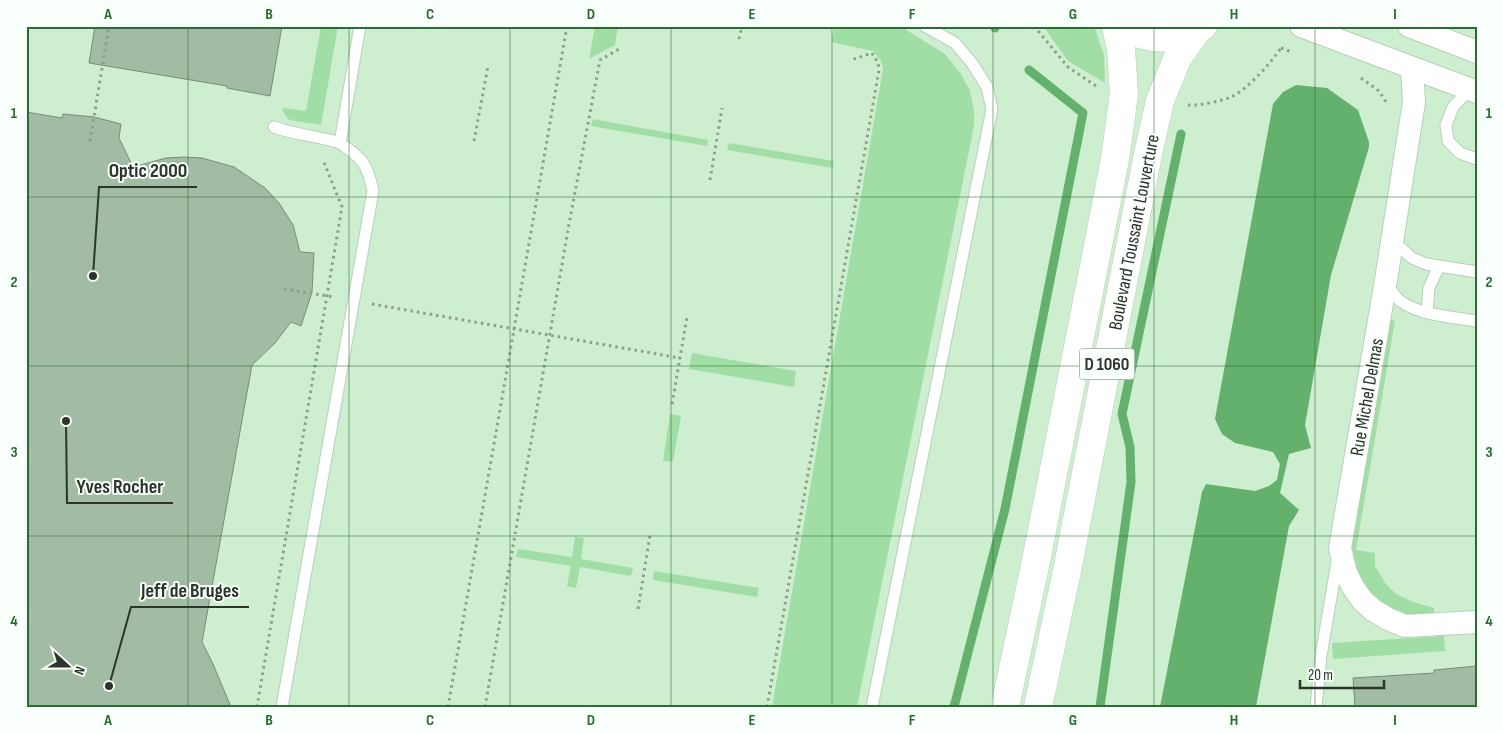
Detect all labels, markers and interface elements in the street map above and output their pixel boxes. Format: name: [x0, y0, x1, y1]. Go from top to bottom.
text: A: [103, 5, 112, 24]
text: B: [265, 5, 273, 24]
text: C: [426, 5, 434, 24]
text: D: [587, 5, 595, 24]
text: E: [749, 5, 756, 24]
text: F: [909, 5, 916, 24]
text: G: [1069, 5, 1077, 24]
text: H: [1230, 5, 1238, 24]
text: I: [1393, 5, 1397, 24]
text: 1: [11, 104, 18, 123]
text: 1: [1486, 104, 1493, 123]
street label: Boulevard Toussaint Louverture: [1104, 132, 1165, 332]
callout: Optic 2000: [99, 152, 197, 187]
text: Optic 2000: [109, 159, 187, 183]
text: 2: [10, 273, 18, 292]
text: 2: [1485, 273, 1493, 292]
street label: Rue Michel Delmas: [1346, 337, 1389, 458]
road number: D 1060: [1080, 348, 1134, 379]
text: 3: [10, 443, 18, 462]
text: 3: [1485, 443, 1493, 462]
callout: Yves Rocher: [67, 468, 173, 503]
text: Yves Rocher: [77, 475, 163, 499]
callout: Jeff de Bruges: [131, 572, 249, 607]
text: Jeff de Bruges: [140, 579, 239, 603]
text: 4: [10, 612, 18, 631]
text: 4: [1485, 612, 1493, 631]
north arrow: [42, 640, 92, 690]
scale bar: [1300, 658, 1384, 690]
text: N: [70, 664, 89, 677]
text: 20 m: [1308, 666, 1333, 685]
text: A: [103, 711, 112, 730]
text: B: [265, 711, 273, 730]
text: C: [426, 711, 434, 730]
text: D: [587, 711, 595, 730]
text: E: [749, 711, 756, 730]
text: F: [909, 711, 916, 730]
text: G: [1069, 711, 1077, 730]
text: H: [1230, 711, 1238, 730]
text: I: [1393, 711, 1397, 730]

